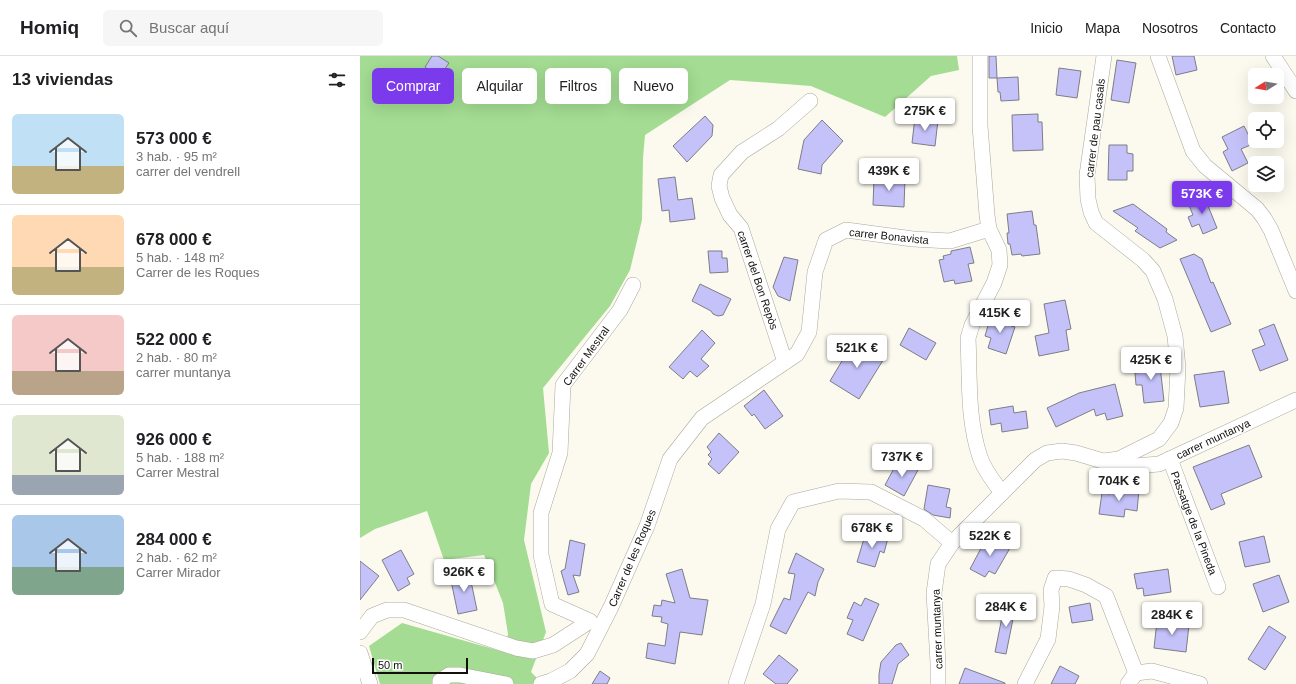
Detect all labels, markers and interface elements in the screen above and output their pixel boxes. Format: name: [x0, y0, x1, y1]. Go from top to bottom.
search box: [103, 10, 383, 46]
text: Homiq: [20, 17, 79, 38]
icon: search: [117, 17, 139, 39]
text: Buscar aquí: [149, 19, 229, 36]
text: Inicio: [1030, 20, 1063, 36]
text: Mapa: [1085, 20, 1120, 36]
text: Nosotros: [1142, 20, 1198, 36]
text: Contacto: [1220, 20, 1276, 36]
chip: Comprar: [372, 68, 454, 104]
chip: Alquilar: [462, 68, 537, 104]
chip: Filtros: [545, 68, 611, 104]
chip: Nuevo: [619, 68, 688, 104]
north arrow: [1248, 68, 1284, 104]
map controls: [1248, 68, 1284, 192]
icon: filters: [326, 69, 348, 91]
text: 13 viviendas: [12, 70, 113, 89]
street label: carrer de pau casals: [1083, 77, 1107, 178]
pin: 275K €: [892, 98, 958, 132]
text: 275K €: [904, 103, 946, 118]
button: locate: [1248, 112, 1284, 148]
text: 573 000 €: [136, 129, 212, 148]
icon: home: [44, 130, 92, 178]
text: 3 hab. · 95 m²: [136, 149, 217, 164]
button: layers: [1248, 156, 1284, 192]
pin: 439K €: [856, 158, 922, 192]
text: 439K €: [868, 163, 910, 178]
text: carrer del vendrell: [136, 164, 240, 179]
pin: 573K €: [1169, 181, 1235, 215]
text: 573K €: [1181, 186, 1223, 201]
street label: carrer Bonavista: [849, 226, 930, 246]
street label: carrer del Bon Repòs: [735, 229, 781, 332]
text: 678 000 €: [136, 230, 212, 249]
icon: home: [44, 231, 92, 279]
text: 5 hab. · 148 m²: [136, 250, 224, 265]
text: Carrer de les Roques: [136, 265, 260, 280]
pin: 415K €: [967, 300, 1033, 334]
text: 415K €: [979, 305, 1021, 320]
street label: Carrer Mestral: [560, 324, 612, 388]
text: 522 000 €: [136, 330, 212, 349]
icon: home: [44, 331, 92, 379]
pin: 521K €: [824, 335, 890, 369]
text: 521K €: [836, 340, 878, 355]
pin: 425K €: [1118, 347, 1184, 381]
text: 2 hab. · 80 m²: [136, 350, 217, 365]
text: 425K €: [1130, 352, 1172, 367]
text: carrer muntanya: [136, 365, 231, 380]
street label: carrer muntanya: [1174, 416, 1253, 461]
text: 926 000 €: [136, 430, 212, 449]
icon: home: [44, 431, 92, 479]
pin: 737K €: [869, 444, 935, 478]
text: 737K €: [881, 449, 923, 464]
text: 5 hab. · 188 m²: [136, 450, 224, 465]
text: Carrer Mestral: [136, 465, 219, 480]
pin: 704K €: [1086, 468, 1152, 502]
street label: Passatge de la Pineda: [1169, 469, 1220, 577]
text: 704K €: [1098, 473, 1140, 488]
street label: Carrer de les Roques: [606, 507, 658, 608]
pin: 678K €: [839, 515, 905, 549]
text: 678K €: [851, 520, 893, 535]
pin: 522K €: [957, 523, 1023, 557]
text: 522K €: [969, 528, 1011, 543]
text: 284 000 €: [136, 530, 212, 549]
icon: home: [44, 531, 92, 579]
text: 2 hab. · 62 m²: [136, 550, 217, 565]
pin: 926K €: [431, 559, 497, 593]
text: 926K €: [443, 564, 485, 579]
text: Carrer Mirador: [136, 565, 221, 580]
street label: carrer muntanya: [930, 588, 944, 669]
pin: 284K €: [973, 594, 1039, 628]
text: 284K €: [985, 599, 1027, 614]
pin: 284K €: [1139, 602, 1205, 636]
text: 284K €: [1151, 607, 1193, 622]
scale bar: [372, 656, 468, 675]
text: 50 m: [378, 659, 402, 671]

